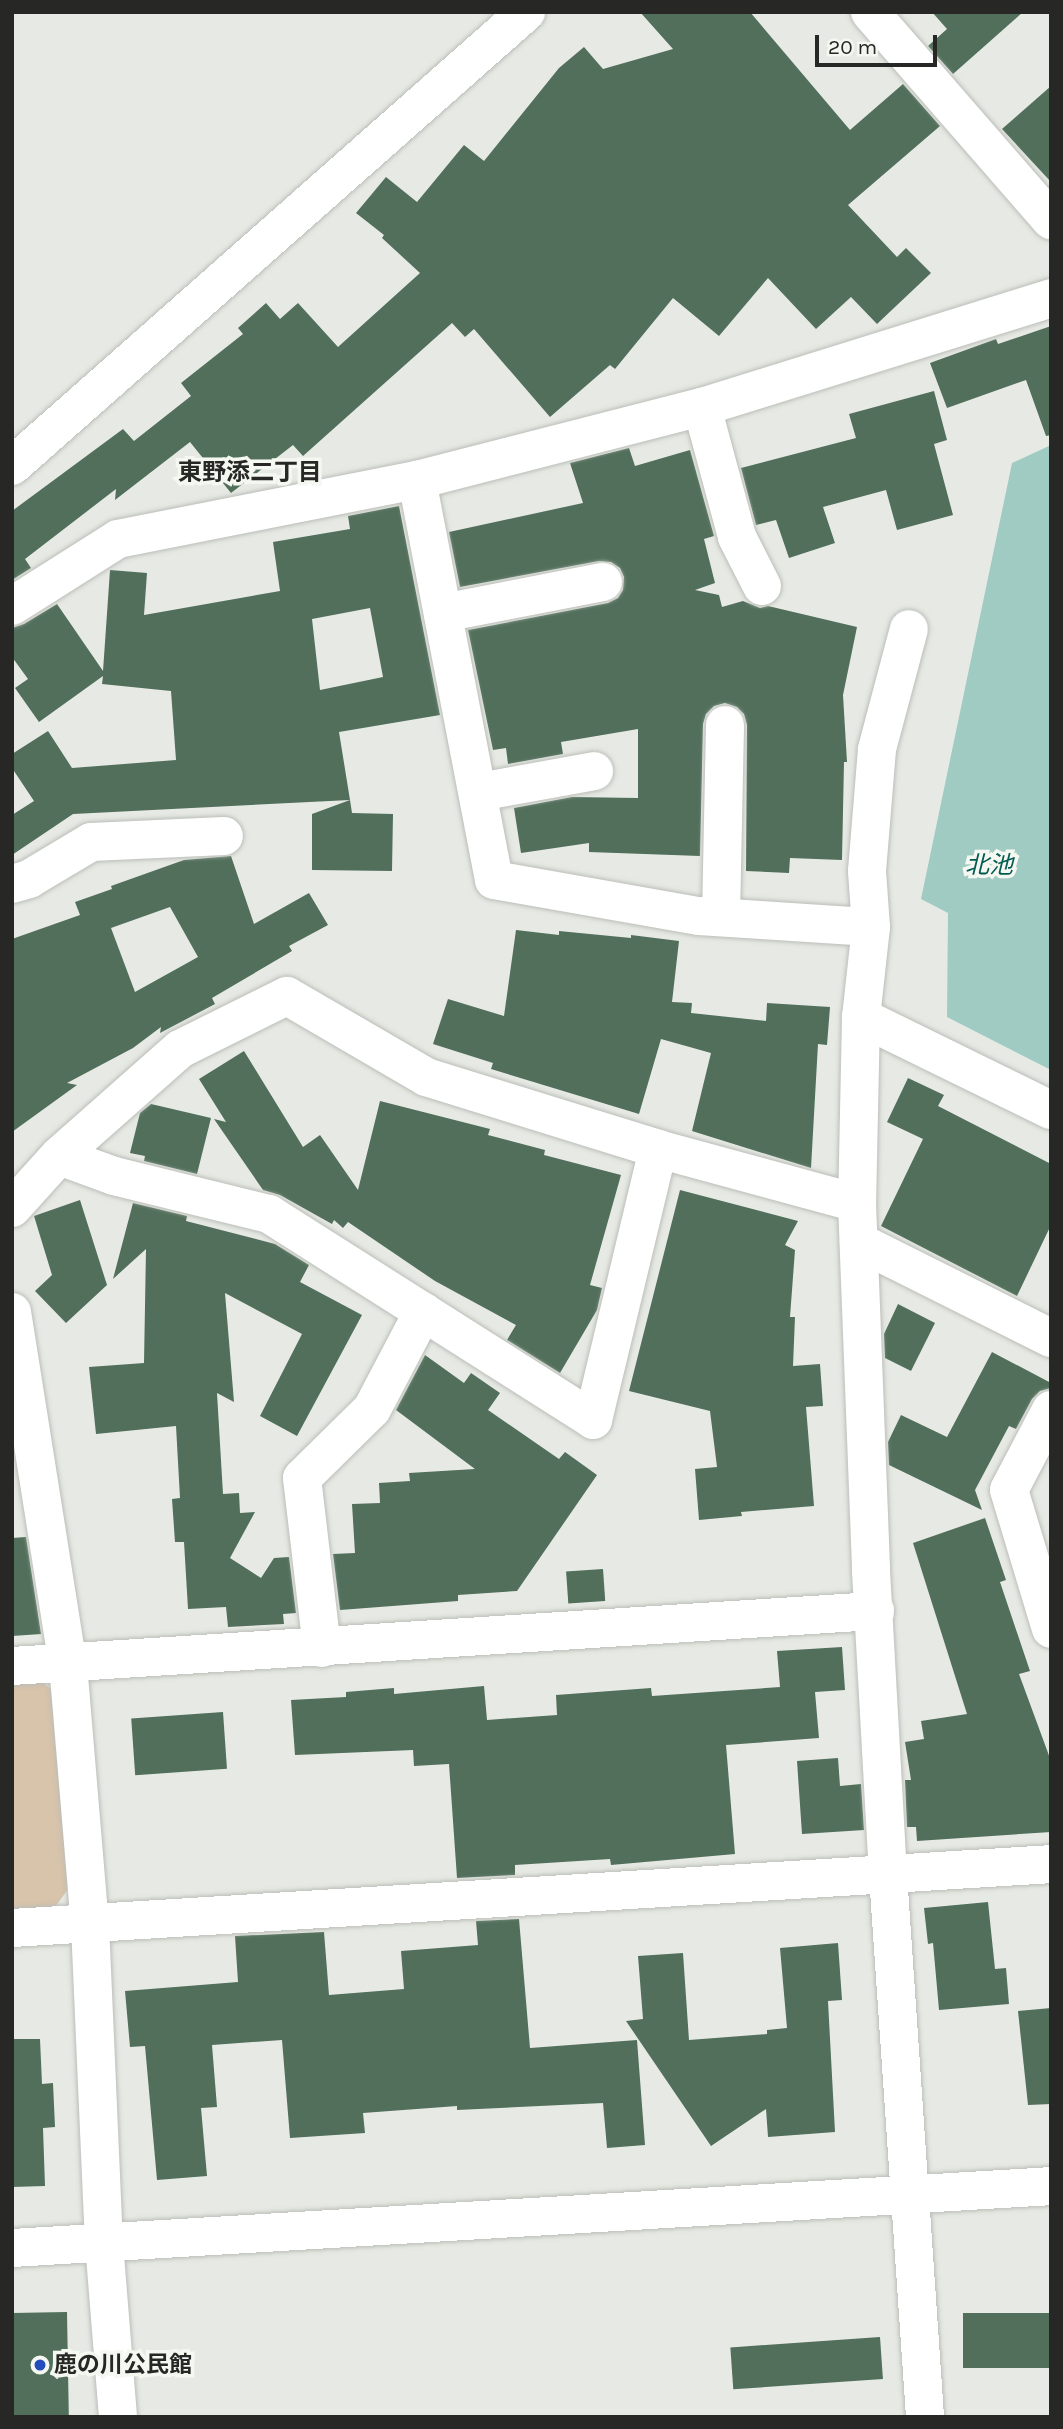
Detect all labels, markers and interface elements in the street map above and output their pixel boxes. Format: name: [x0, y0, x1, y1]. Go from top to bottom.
scale bar: [818, 21, 940, 65]
text: 20 m: [828, 35, 877, 59]
district label: 東野添二丁目: [178, 459, 322, 487]
water label: 北池: [965, 852, 1013, 880]
place label: 鹿の川公民館: [54, 2351, 192, 2379]
marker: 鹿の川公民館: [32, 2357, 48, 2373]

